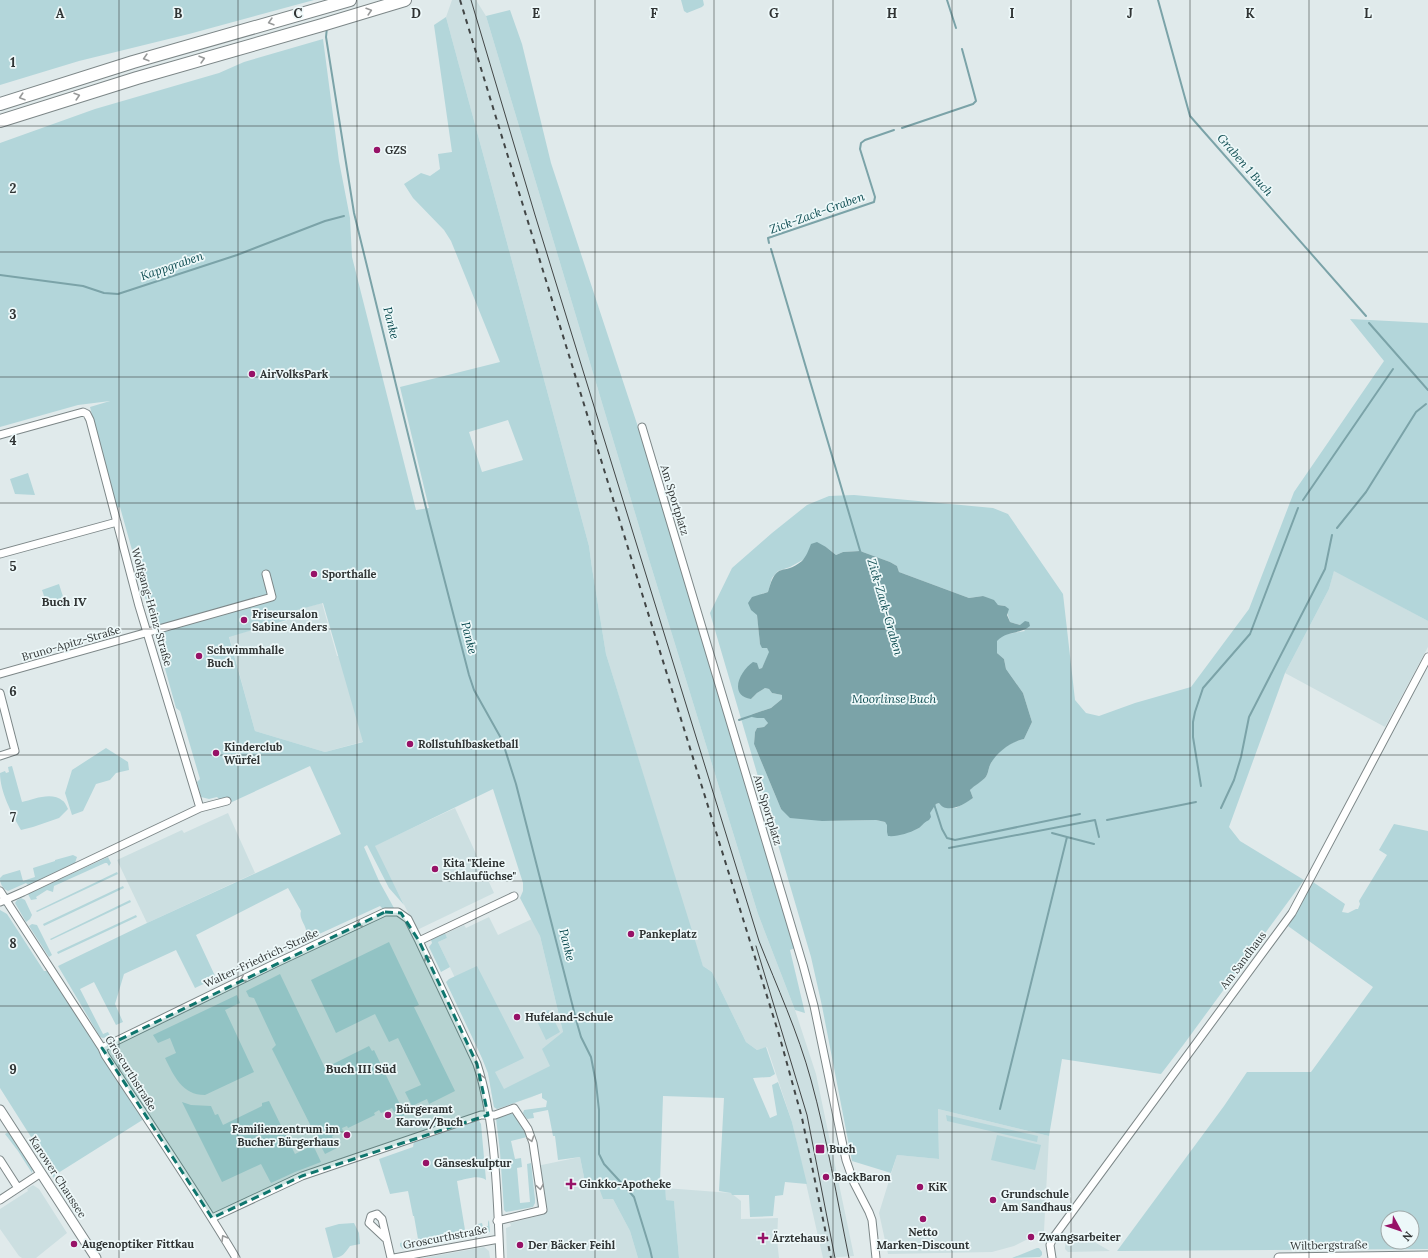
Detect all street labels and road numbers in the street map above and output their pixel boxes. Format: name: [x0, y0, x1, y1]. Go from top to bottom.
street label: Am Sportplatz: [657, 462, 692, 537]
street label: Wolfgang-Heinz-Straße: [128, 546, 176, 668]
street label: Bruno-Apitz-Straße: [20, 622, 122, 664]
street label: Am Sportplatz: [750, 772, 785, 847]
street label: Walter-Friedrich-Straße: [201, 925, 321, 991]
street label: Am Sandhaus: [1216, 928, 1269, 992]
street label: Groscurthstraße: [102, 1033, 160, 1113]
street label: Karower Chaussee: [26, 1133, 90, 1221]
street label: Groscurthstraße: [402, 1222, 489, 1252]
street label: Wiltbergstraße: [1290, 1237, 1368, 1253]

